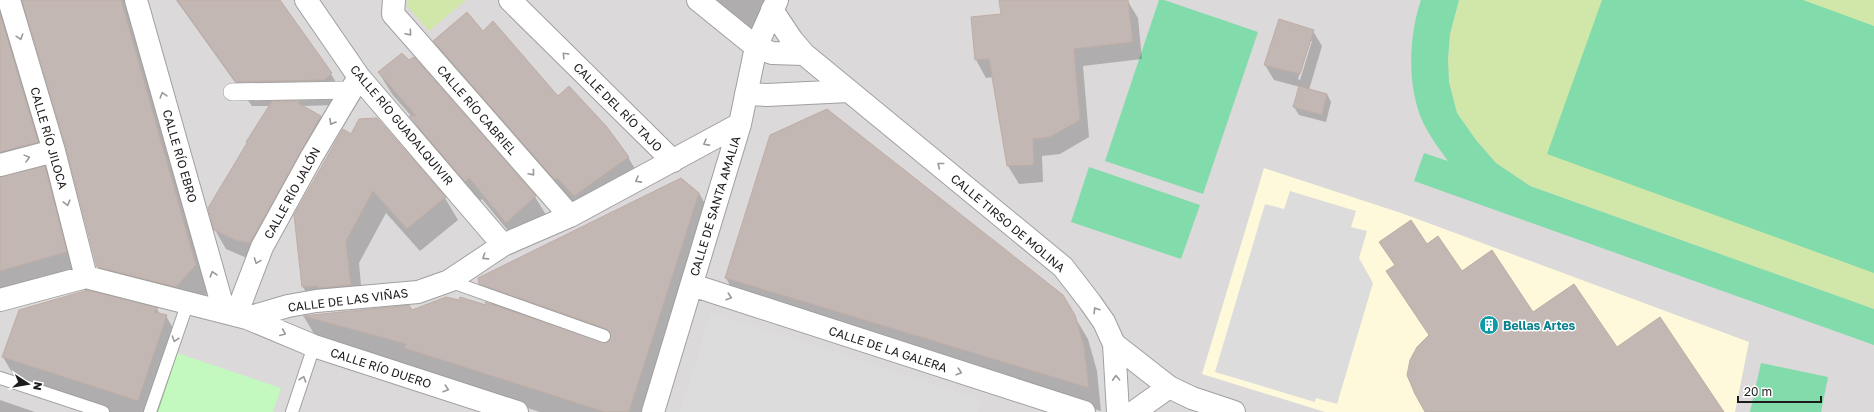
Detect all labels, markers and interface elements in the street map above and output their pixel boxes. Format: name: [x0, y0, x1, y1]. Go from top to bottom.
one-way arrow: [405, 28, 412, 36]
one-way arrow: [15, 34, 24, 41]
one-way arrow: [562, 52, 570, 60]
street label: CALLE DEL RÍO TAJO: [570, 59, 666, 155]
street label: CALLE RÍO GUADALQUIVIR: [347, 62, 457, 188]
street label: CALLE RÍO CABRIEL: [434, 62, 520, 158]
street label: CALLE RÍO JILOCA: [27, 85, 71, 191]
one-way arrow: [159, 91, 168, 98]
street label: CALLE RÍO EBRO: [160, 108, 200, 204]
one-way arrow: [329, 118, 336, 125]
street label: CALLE DE SANTA AMALIA: [686, 134, 744, 278]
one-way arrow: [703, 138, 710, 145]
street label: CALLE RÍO JALÓN: [261, 145, 323, 241]
one-way arrow: [23, 154, 30, 163]
one-way arrow: [937, 163, 944, 170]
one-way arrow: [527, 168, 534, 175]
street label: CALLE TIRSO DE MOLINA: [948, 171, 1068, 275]
one-way arrow: [635, 175, 642, 182]
one-way arrow: [62, 199, 71, 206]
one-way arrow: [482, 253, 489, 260]
one-way arrow: [253, 257, 261, 264]
one-way arrow: [209, 270, 218, 277]
street label: CALLE DE LAS VIÑAS: [287, 285, 409, 315]
one-way arrow: [725, 292, 732, 301]
one-way arrow: [1093, 307, 1101, 314]
building icon: Bellas Artes: [1478, 314, 1500, 336]
place label: Bellas Artes: [1503, 318, 1576, 333]
street label: CALLE DE LA GALERA: [827, 323, 949, 375]
one-way arrow: [279, 328, 287, 336]
one-way arrow: [172, 335, 180, 342]
street label: CALLE RÍO DUERO: [329, 345, 433, 391]
north arrow: [8, 364, 48, 404]
one-way arrow: [955, 367, 962, 375]
one-way arrow: [1112, 375, 1121, 381]
one-way arrow: [298, 376, 306, 383]
scale bar: [1738, 378, 1821, 404]
text: N: [31, 381, 45, 392]
one-way arrow: [442, 384, 449, 393]
text: 20 m: [1744, 384, 1772, 399]

